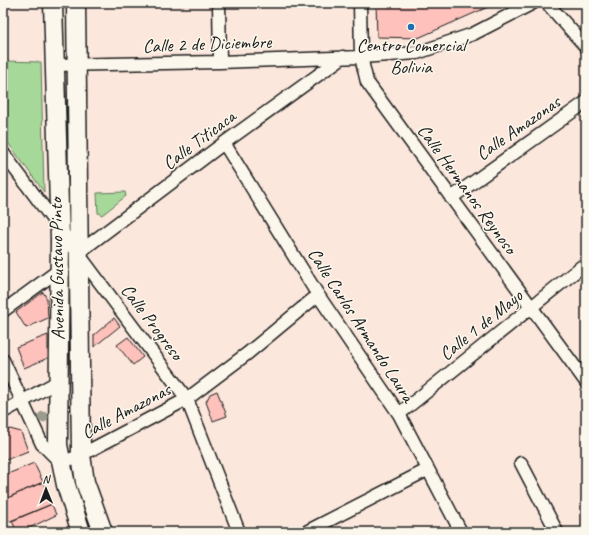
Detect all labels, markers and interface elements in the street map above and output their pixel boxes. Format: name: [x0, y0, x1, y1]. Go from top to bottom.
marker: Centro Comercial Bolivia: [406, 22, 416, 32]
street label: Calle 2 de Diciembre: [142, 30, 274, 58]
place label: Centro Comercial Bolivia: [356, 33, 469, 79]
street label: Calle Amazonas: [471, 89, 566, 166]
street label: Calle Titicaca: [158, 103, 242, 175]
street label: Calle Hermanos Reynoso: [412, 119, 523, 260]
street label: Avenida Gustavo Pinto: [44, 195, 70, 340]
street label: Calle Carlos Armando Laura: [302, 243, 421, 409]
street label: Calle Progreso: [115, 279, 190, 367]
street label: Calle 1 de Mayo: [434, 283, 529, 366]
street label: Calle Amazonas: [77, 377, 176, 445]
north arrow: [26, 469, 66, 509]
text: N: [42, 472, 52, 486]

